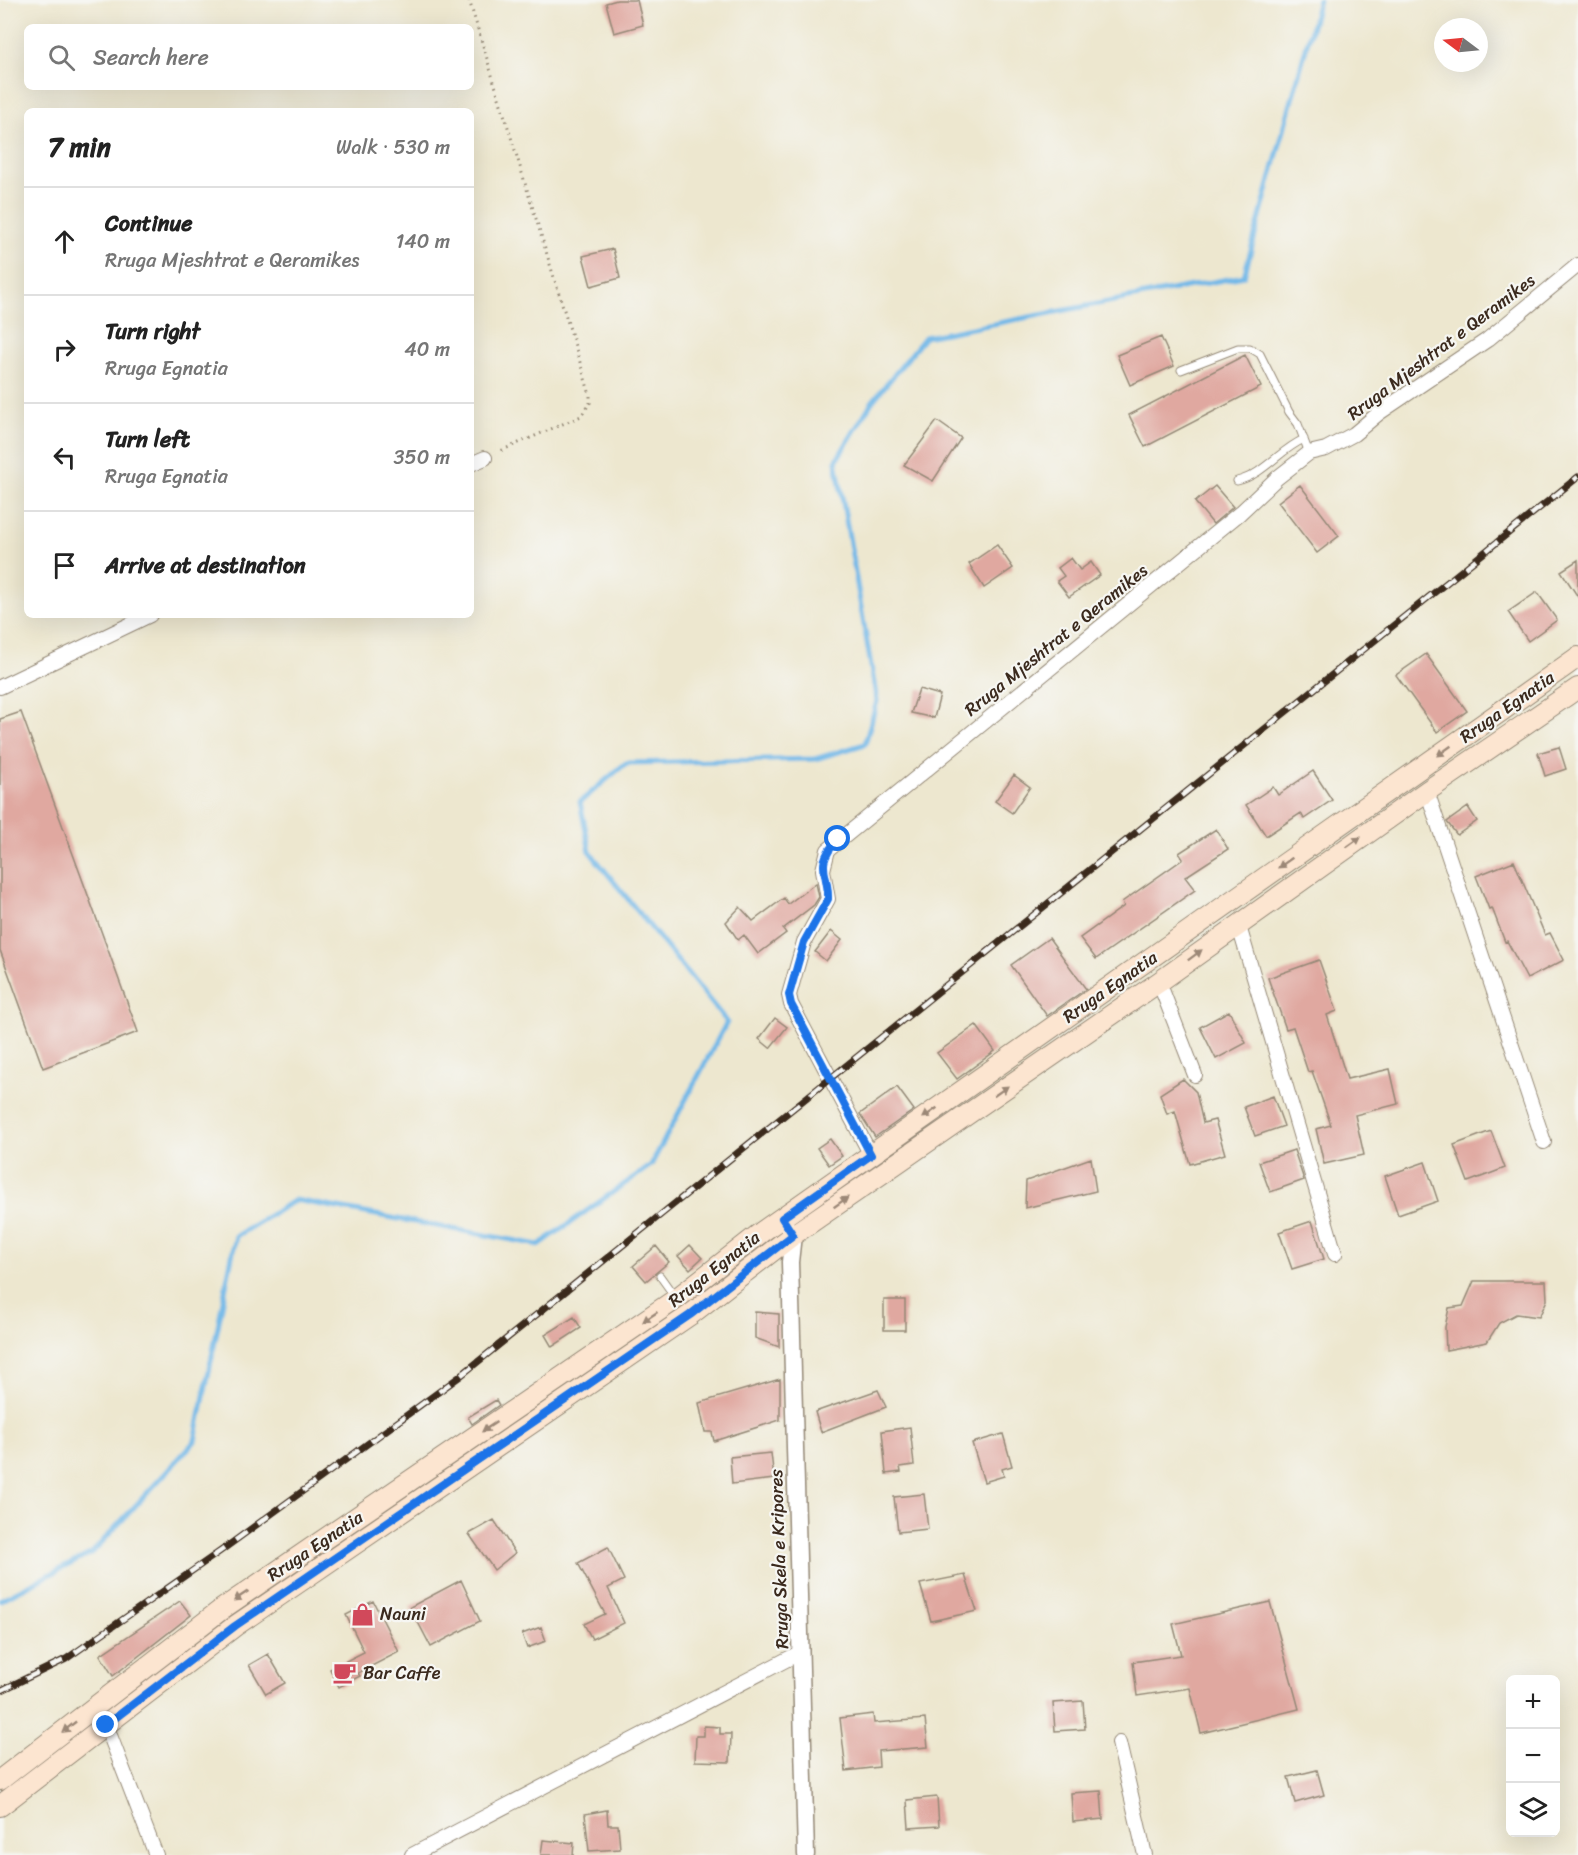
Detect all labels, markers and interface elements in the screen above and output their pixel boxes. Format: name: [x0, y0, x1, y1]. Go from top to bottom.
north arrow: [1434, 18, 1488, 72]
search box: [24, 24, 474, 90]
text: Search here: [93, 38, 209, 77]
icon: search: [45, 41, 78, 74]
text: 7 min: [48, 124, 111, 170]
text: Walk · 530 m: [336, 130, 450, 165]
text: Continue: [105, 204, 193, 243]
text: 140 m: [396, 224, 450, 259]
icon: ahead: [48, 225, 81, 258]
text: Rruga Mjeshtrat e Qeramikes: [105, 243, 360, 278]
street label: Rruga Mjeshtrat e Qeramikes: [1340, 265, 1543, 429]
text: Turn right: [105, 312, 200, 351]
text: 40 m: [404, 332, 450, 367]
icon: right: [48, 333, 81, 366]
text: Rruga Egnatia: [105, 351, 228, 386]
text: Turn left: [105, 420, 190, 459]
text: 350 m: [394, 440, 450, 475]
icon: left: [48, 441, 81, 474]
text: Rruga Egnatia: [105, 459, 228, 494]
text: Arrive at destination: [105, 546, 306, 585]
icon: arrive: [48, 549, 81, 582]
street label: Rruga Mjeshtrat e Qeramikes: [957, 555, 1156, 725]
street label: Rruga Egnatia: [1453, 662, 1562, 752]
one-way arrow: [1437, 745, 1453, 757]
route start: [824, 825, 850, 851]
one-way arrow: [1346, 836, 1362, 848]
one-way arrow: [1277, 857, 1293, 868]
street label: Rruga Egnatia: [1056, 942, 1165, 1032]
one-way arrow: [1187, 949, 1203, 961]
one-way arrow: [993, 1085, 1009, 1097]
one-way arrow: [923, 1107, 939, 1119]
one-way arrow: [833, 1197, 849, 1208]
street label: Rruga Egnatia: [661, 1222, 768, 1316]
one-way arrow: [642, 1311, 658, 1322]
one-way arrow: [481, 1421, 497, 1432]
street label: Rruga Skela e Kripores: [760, 1468, 798, 1649]
street label: Rruga Egnatia: [260, 1501, 371, 1590]
one-way arrow: [234, 1590, 250, 1602]
place label: Nauni: [380, 1598, 427, 1630]
shop icon: Nauni: [349, 1601, 375, 1627]
place label: Bar Caffe: [363, 1657, 441, 1689]
cafe icon: Bar Caffe: [332, 1660, 358, 1686]
map controls: [1506, 1675, 1560, 1837]
button: +: [1506, 1675, 1560, 1729]
route end: [92, 1711, 118, 1737]
one-way arrow: [62, 1721, 78, 1733]
button: −: [1506, 1729, 1560, 1783]
button: layers: [1506, 1783, 1560, 1837]

